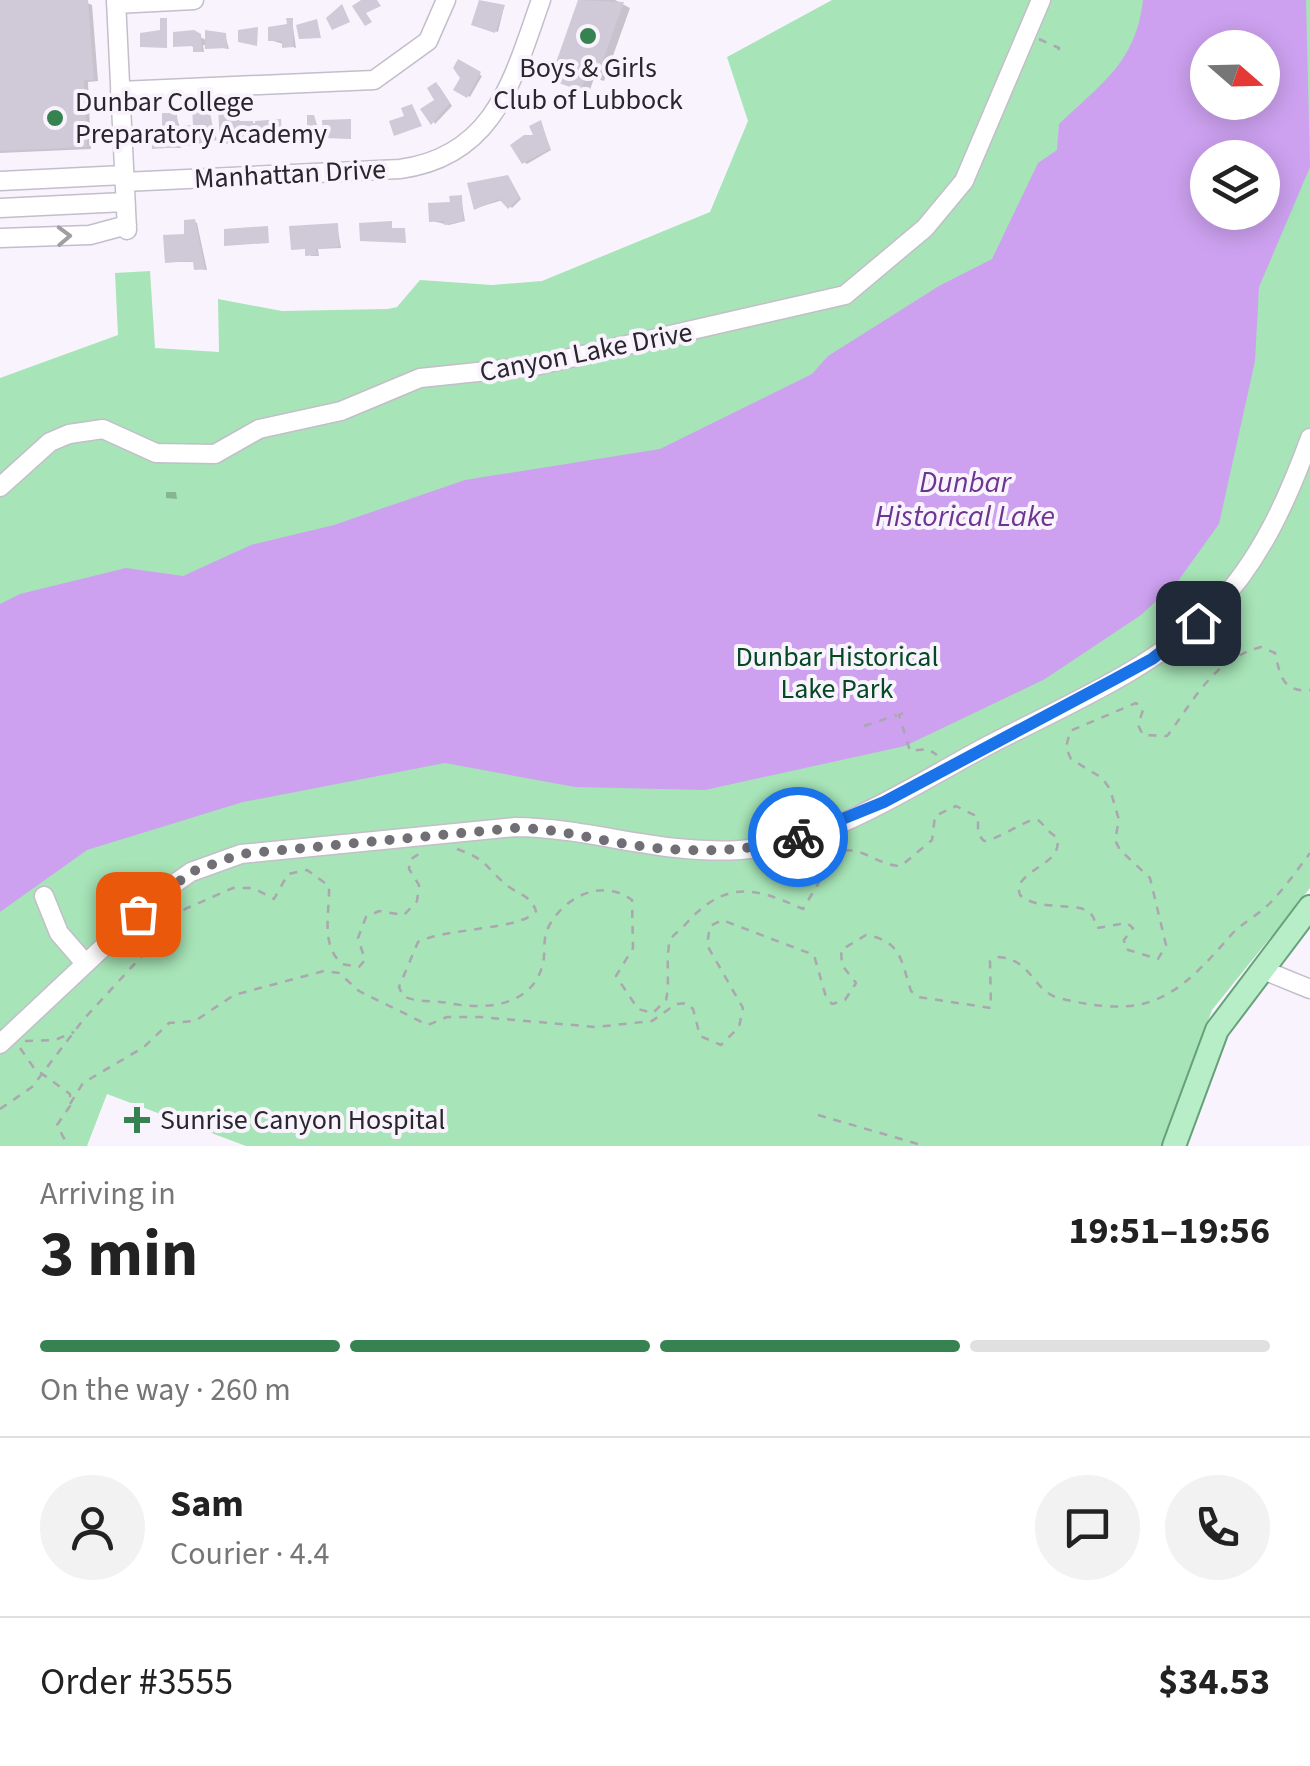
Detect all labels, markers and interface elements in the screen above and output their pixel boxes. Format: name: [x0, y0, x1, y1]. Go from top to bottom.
marker: Boys & Girls Club of Lubbock: [577, 25, 599, 47]
north arrow: [1190, 30, 1280, 120]
map controls: [1190, 30, 1280, 230]
place label: Boys & Girls Club of Lubbock: [493, 48, 683, 120]
place label: Dunbar College Preparatory Academy: [75, 82, 327, 154]
marker: Dunbar College Preparatory Academy: [44, 107, 66, 129]
button: layers: [1190, 140, 1280, 230]
street label: Manhattan Drive: [193, 149, 387, 199]
one-way arrow: [57, 226, 73, 247]
street label: Canyon Lake Drive: [476, 312, 696, 392]
water label: Dunbar Historical Lake: [875, 461, 1055, 538]
pin: [1156, 581, 1241, 666]
icon: home: [1171, 596, 1226, 651]
park label: Dunbar Historical Lake Park: [735, 637, 939, 709]
courier: [748, 787, 848, 887]
icon: bike: [771, 810, 826, 865]
pin: [96, 872, 181, 957]
icon: bag: [111, 887, 166, 942]
place label: Sunrise Canyon Hospital: [160, 1100, 445, 1140]
marker: Sunrise Canyon Hospital: [124, 1107, 150, 1133]
text: Arriving in: [40, 1171, 176, 1217]
text: 19:51–19:56: [1068, 1204, 1270, 1258]
text: 3 min: [40, 1208, 198, 1301]
text: On the way · 260 m: [40, 1367, 291, 1413]
button: person: [40, 1475, 145, 1580]
button: chat: [1035, 1475, 1140, 1580]
button: phone: [1165, 1475, 1270, 1580]
text: Sam: [170, 1477, 244, 1531]
text: Courier · 4.4: [170, 1531, 330, 1577]
text: Order #3555: [40, 1655, 233, 1709]
text: $34.53: [1158, 1655, 1270, 1709]

